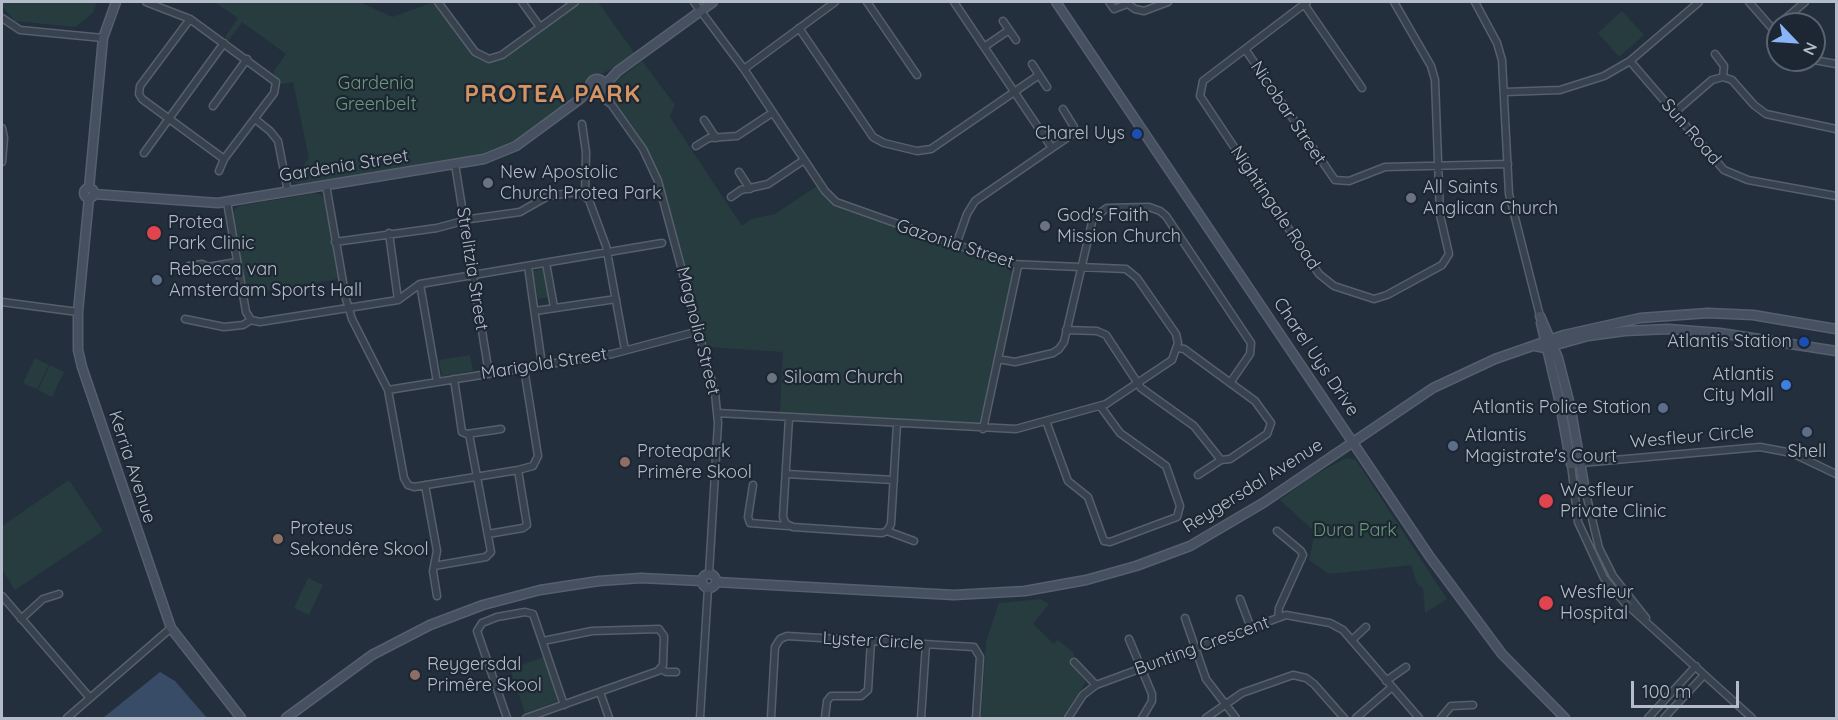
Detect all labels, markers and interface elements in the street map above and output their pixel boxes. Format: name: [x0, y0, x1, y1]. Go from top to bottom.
north arrow: [1766, 12, 1826, 72]
text: N: [1799, 39, 1822, 58]
street label: Nicobar Street: [1245, 57, 1331, 169]
park label: Gardenia Greenbelt: [335, 73, 417, 116]
district label: PROTEA PARK: [465, 81, 641, 109]
street label: Sun Road: [1656, 95, 1726, 169]
place label: Charel Uys: [1035, 123, 1125, 145]
marker: Charel Uys: [1130, 127, 1144, 141]
street label: Nightingale Road: [1226, 142, 1324, 274]
street label: Gardenia Street: [278, 145, 410, 187]
place label: New Apostolic Church Protea Park: [500, 162, 662, 204]
marker: New Apostolic Church Protea Park: [481, 176, 495, 190]
place label: All Saints Anglican Church: [1423, 177, 1558, 219]
marker: All Saints Anglican Church: [1404, 191, 1418, 205]
place label: God's Faith Mission Church: [1057, 205, 1181, 248]
street label: Strelitzia Street: [452, 206, 492, 332]
place label: Protea Park Clinic: [168, 212, 254, 254]
street label: Gazonia Street: [894, 215, 1016, 273]
marker: God's Faith Mission Church: [1038, 219, 1052, 233]
marker: Protea Park Clinic: [145, 224, 163, 242]
place label: Rebecca van Amsterdam Sports Hall: [169, 259, 362, 302]
street label: Magnolia Street: [672, 265, 724, 397]
marker: Rebecca van Amsterdam Sports Hall: [150, 273, 164, 287]
street label: Charel Uys Drive: [1268, 294, 1364, 420]
place label: Atlantis Station: [1667, 331, 1792, 353]
marker: Atlantis Station: [1797, 335, 1811, 349]
street label: Marigold Street: [479, 343, 609, 385]
place label: Atlantis City Mall: [1703, 364, 1774, 406]
place label: Siloam Church: [784, 367, 903, 389]
marker: Siloam Church: [765, 371, 779, 385]
marker: Atlantis City Mall: [1779, 378, 1793, 392]
place label: Atlantis Police Station: [1472, 397, 1651, 419]
marker: Atlantis Police Station: [1656, 401, 1670, 415]
street label: Kerria Avenue: [104, 408, 160, 526]
street label: Wesfleur Circle: [1629, 421, 1755, 453]
place label: Atlantis Magistrate's Court: [1465, 425, 1617, 468]
marker: Shell: [1800, 425, 1814, 439]
street label: Reygersdal Avenue: [1179, 434, 1327, 538]
marker: Atlantis Magistrate's Court: [1446, 439, 1460, 453]
place label: Proteapark Primêre Skool: [637, 441, 752, 484]
place label: Shell: [1788, 441, 1826, 463]
marker: Proteapark Primêre Skool: [618, 455, 632, 469]
place label: Wesfleur Private Clinic: [1560, 480, 1666, 522]
marker: Wesfleur Private Clinic: [1537, 492, 1555, 510]
place label: Proteus Sekondêre Skool: [290, 518, 429, 560]
park label: Dura Park: [1313, 520, 1397, 542]
marker: Proteus Sekondêre Skool: [271, 532, 285, 546]
place label: Wesfleur Hospital: [1560, 582, 1634, 624]
marker: Wesfleur Hospital: [1537, 594, 1555, 612]
street label: Bunting Crescent: [1132, 612, 1272, 680]
street label: Lyster Circle: [822, 628, 924, 654]
place label: Reygersdal Primêre Skool: [427, 654, 542, 696]
marker: Reygersdal Primêre Skool: [408, 668, 422, 682]
scale bar: [1634, 669, 1742, 707]
text: 100 m: [1642, 680, 1691, 703]

